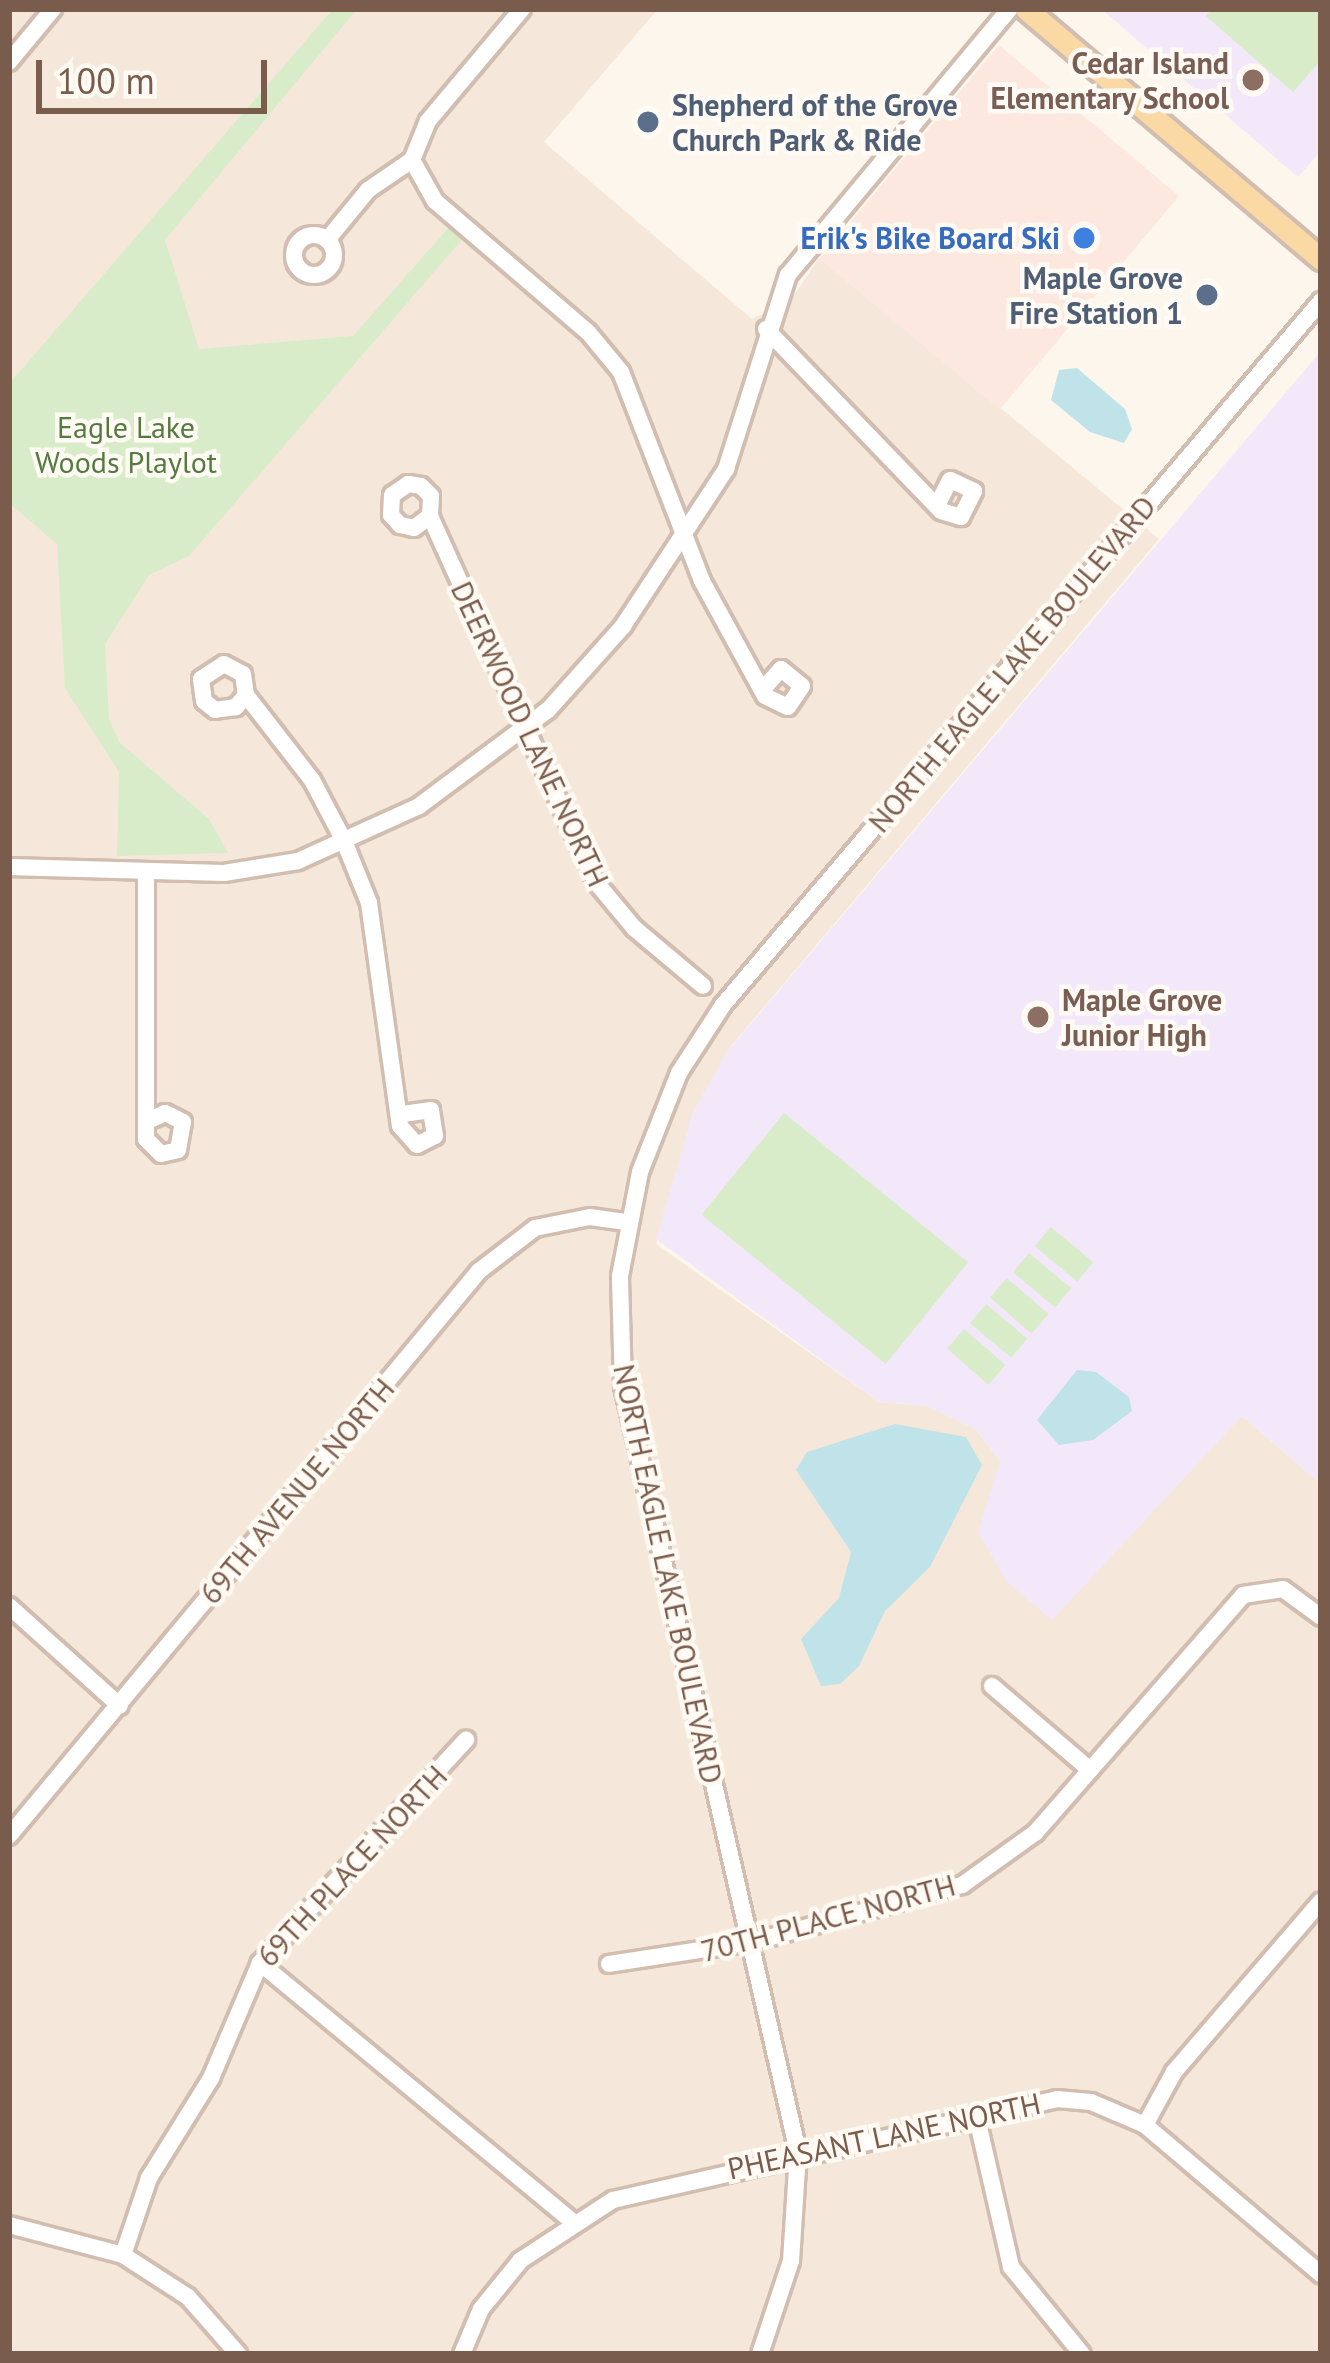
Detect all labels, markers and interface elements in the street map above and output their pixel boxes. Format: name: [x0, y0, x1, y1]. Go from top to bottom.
scale bar: [42, 36, 273, 110]
place label: Cedar Island Elementary School: [989, 45, 1229, 116]
text: 100 m: [57, 57, 155, 104]
marker: Cedar Island Elementary School: [1240, 67, 1266, 93]
place label: Shepherd of the Grove Church Park & Ride: [672, 87, 958, 158]
marker: Shepherd of the Grove Church Park & Ride: [635, 109, 661, 135]
place label: Erik's Bike Board Ski: [801, 220, 1060, 256]
marker: Erik's Bike Board Ski: [1071, 225, 1097, 251]
place label: Maple Grove Fire Station 1: [1009, 260, 1183, 330]
marker: Maple Grove Fire Station 1: [1194, 282, 1220, 308]
park label: Eagle Lake Woods Playlot: [35, 409, 217, 480]
street label: NORTH EAGLE LAKE BOULEVARD: [861, 489, 1163, 839]
street label: DEERWOOD LANE NORTH: [443, 576, 617, 892]
place label: Maple Grove Junior High: [1062, 982, 1223, 1052]
marker: Maple Grove Junior High: [1025, 1004, 1051, 1030]
street label: NORTH EAGLE LAKE BOULEVARD: [606, 1361, 730, 1787]
street label: 69TH AVENUE NORTH: [192, 1371, 402, 1611]
street label: 69TH PLACE NORTH: [250, 1758, 454, 1974]
street label: 70TH PLACE NORTH: [697, 1867, 959, 1969]
street label: PHEASANT LANE NORTH: [724, 2085, 1044, 2187]

